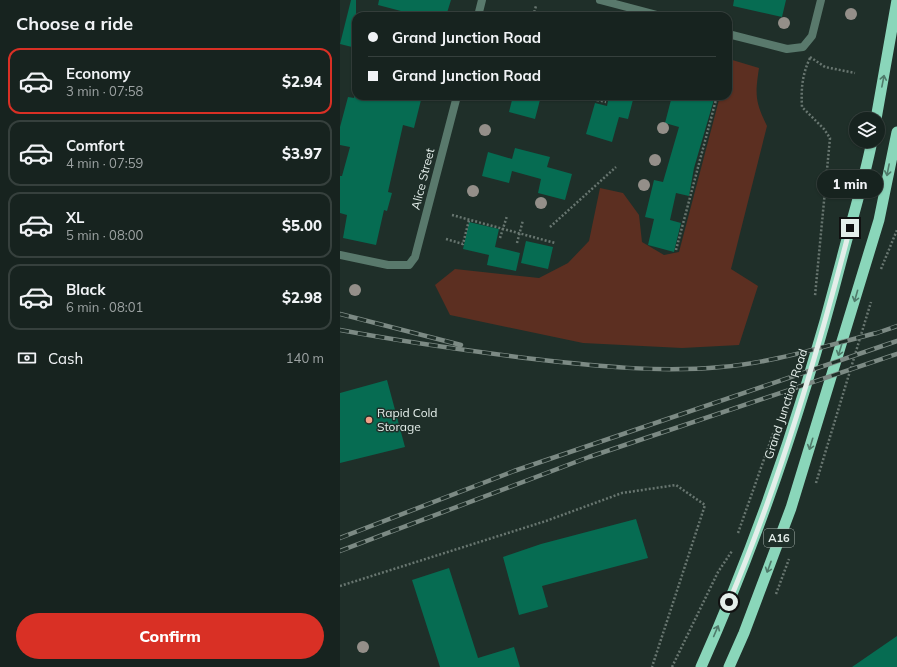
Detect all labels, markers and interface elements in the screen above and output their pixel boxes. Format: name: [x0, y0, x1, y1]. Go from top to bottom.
text: Choose a ride: [16, 12, 133, 35]
text: Grand Junction Road: [392, 28, 541, 47]
icon: car: [18, 63, 54, 99]
text: Economy: [66, 64, 131, 83]
text: Grand Junction Road: [392, 66, 541, 85]
text: $2.94: [282, 72, 322, 91]
one-way arrow: [879, 75, 887, 88]
text: 3 min · 07:58: [66, 83, 143, 99]
map controls: [849, 112, 885, 148]
button: layers: [849, 112, 885, 148]
icon: car: [18, 135, 54, 171]
text: Comfort: [66, 136, 124, 155]
text: $3.97: [282, 144, 322, 163]
street label: Alice Street: [408, 146, 437, 211]
text: 4 min · 07:59: [66, 155, 143, 171]
one-way arrow: [884, 163, 892, 176]
callout: 1 min: [817, 170, 883, 198]
text: 1 min: [833, 176, 867, 192]
icon: car: [18, 207, 54, 243]
text: XL: [66, 208, 84, 227]
text: $5.00: [282, 216, 322, 235]
route end: [841, 219, 859, 237]
text: 5 min · 08:00: [66, 227, 143, 243]
icon: car: [18, 279, 54, 315]
text: Black: [66, 280, 105, 299]
text: $2.98: [282, 288, 322, 307]
one-way arrow: [852, 289, 859, 302]
text: 6 min · 08:01: [66, 299, 143, 315]
one-way arrow: [836, 343, 843, 356]
icon: cash: [16, 347, 38, 369]
street label: Grand Junction Road: [761, 347, 810, 461]
text: Cash: [48, 349, 83, 368]
text: 140 m: [286, 350, 324, 366]
place label: Rapid Cold Storage: [377, 405, 438, 434]
marker: Rapid Cold Storage: [364, 415, 374, 425]
one-way arrow: [807, 437, 814, 450]
road number: A16: [764, 529, 794, 547]
one-way arrow: [764, 561, 772, 573]
route start: [720, 593, 738, 611]
button: Confirm: [16, 613, 324, 659]
one-way arrow: [713, 626, 721, 638]

